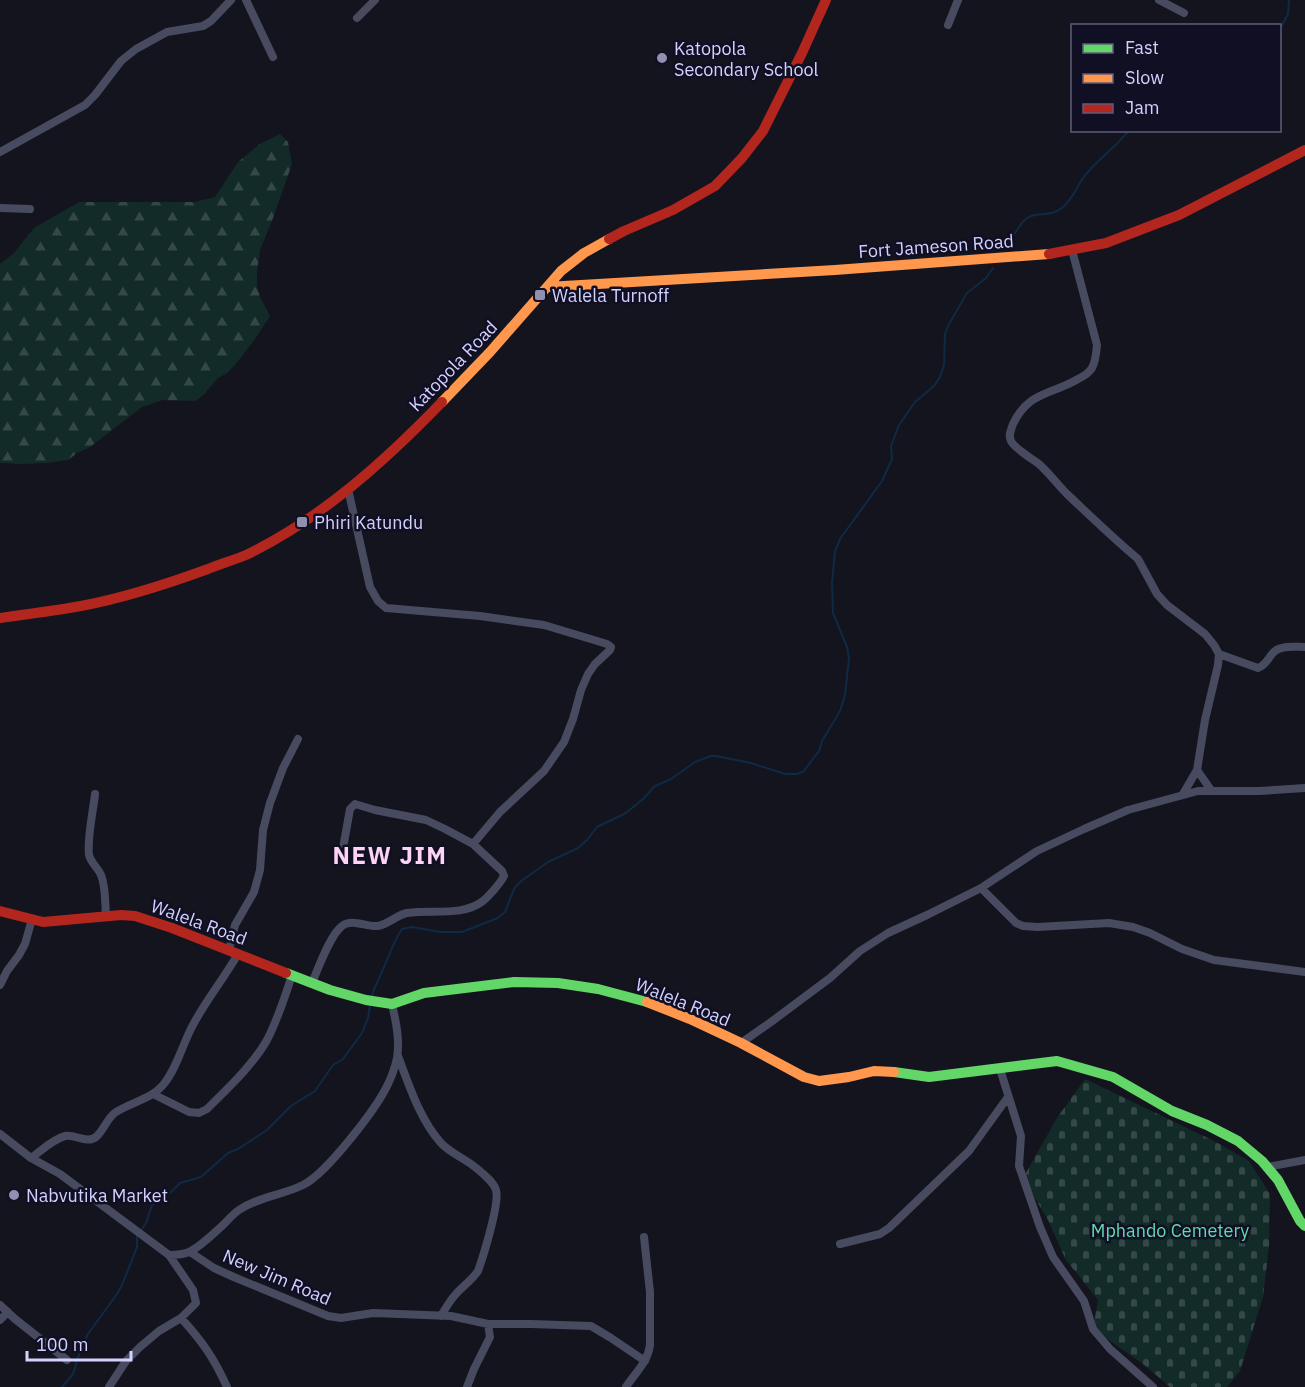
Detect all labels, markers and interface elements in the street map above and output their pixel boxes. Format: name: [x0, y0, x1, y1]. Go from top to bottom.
legend: [1071, 24, 1281, 132]
text: Fast: [1125, 36, 1159, 59]
place label: Katopola Secondary School: [674, 37, 819, 81]
marker: Katopola Secondary School: [655, 51, 669, 65]
text: Slow: [1125, 66, 1164, 89]
text: Jam: [1125, 96, 1160, 119]
street label: Fort Jameson Road: [857, 229, 1015, 263]
place label: Walela Turnoff: [552, 284, 669, 307]
marker: Walela Turnoff: [533, 288, 547, 302]
street label: Katopola Road: [404, 316, 502, 416]
place label: Phiri Katundu: [314, 511, 423, 534]
marker: Phiri Katundu: [295, 515, 309, 529]
district label: NEW JIM: [333, 839, 447, 871]
street label: Walela Road: [148, 894, 250, 950]
street label: Walela Road: [632, 973, 734, 1031]
place label: Nabvutika Market: [26, 1184, 168, 1207]
marker: Nabvutika Market: [7, 1188, 21, 1202]
park label: Mphando Cemetery: [1091, 1219, 1249, 1242]
street label: New Jim Road: [219, 1244, 335, 1310]
scale bar: [27, 1324, 130, 1362]
text: 100 m: [36, 1333, 88, 1356]

